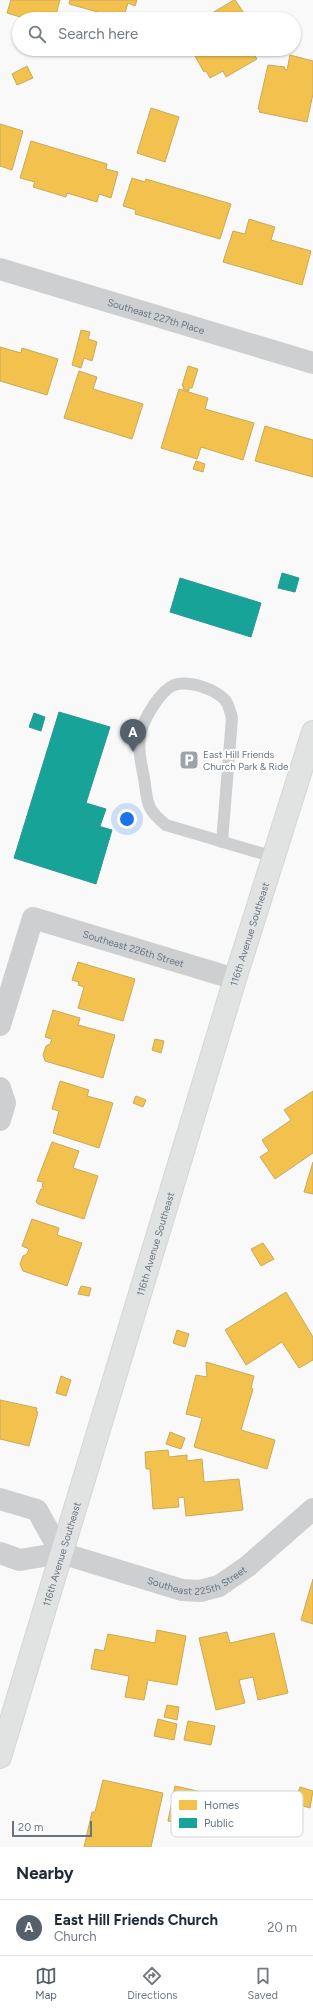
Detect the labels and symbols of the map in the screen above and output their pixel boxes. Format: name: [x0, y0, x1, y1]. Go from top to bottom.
street label: Southeast 227th Place: [106, 296, 207, 337]
pin: A: [120, 719, 146, 752]
place label: East Hill Friends Church Park & Ride: [203, 748, 289, 773]
parking icon: East Hill Friends Church Park & Ride: [178, 749, 200, 771]
your location: [117, 809, 137, 829]
street label: 116th Avenue Southeast: [227, 880, 272, 988]
street label: Southeast 226th Street: [81, 927, 186, 970]
street label: 116th Avenue Southeast: [134, 1190, 177, 1298]
street label: 116th Avenue Southeast: [40, 1500, 84, 1608]
street label: Southeast 225th Street: [146, 1563, 249, 1598]
legend: [171, 1791, 303, 1837]
text: Homes: [204, 1799, 239, 1812]
text: Public: [204, 1817, 234, 1830]
scale bar: [12, 1819, 92, 1838]

